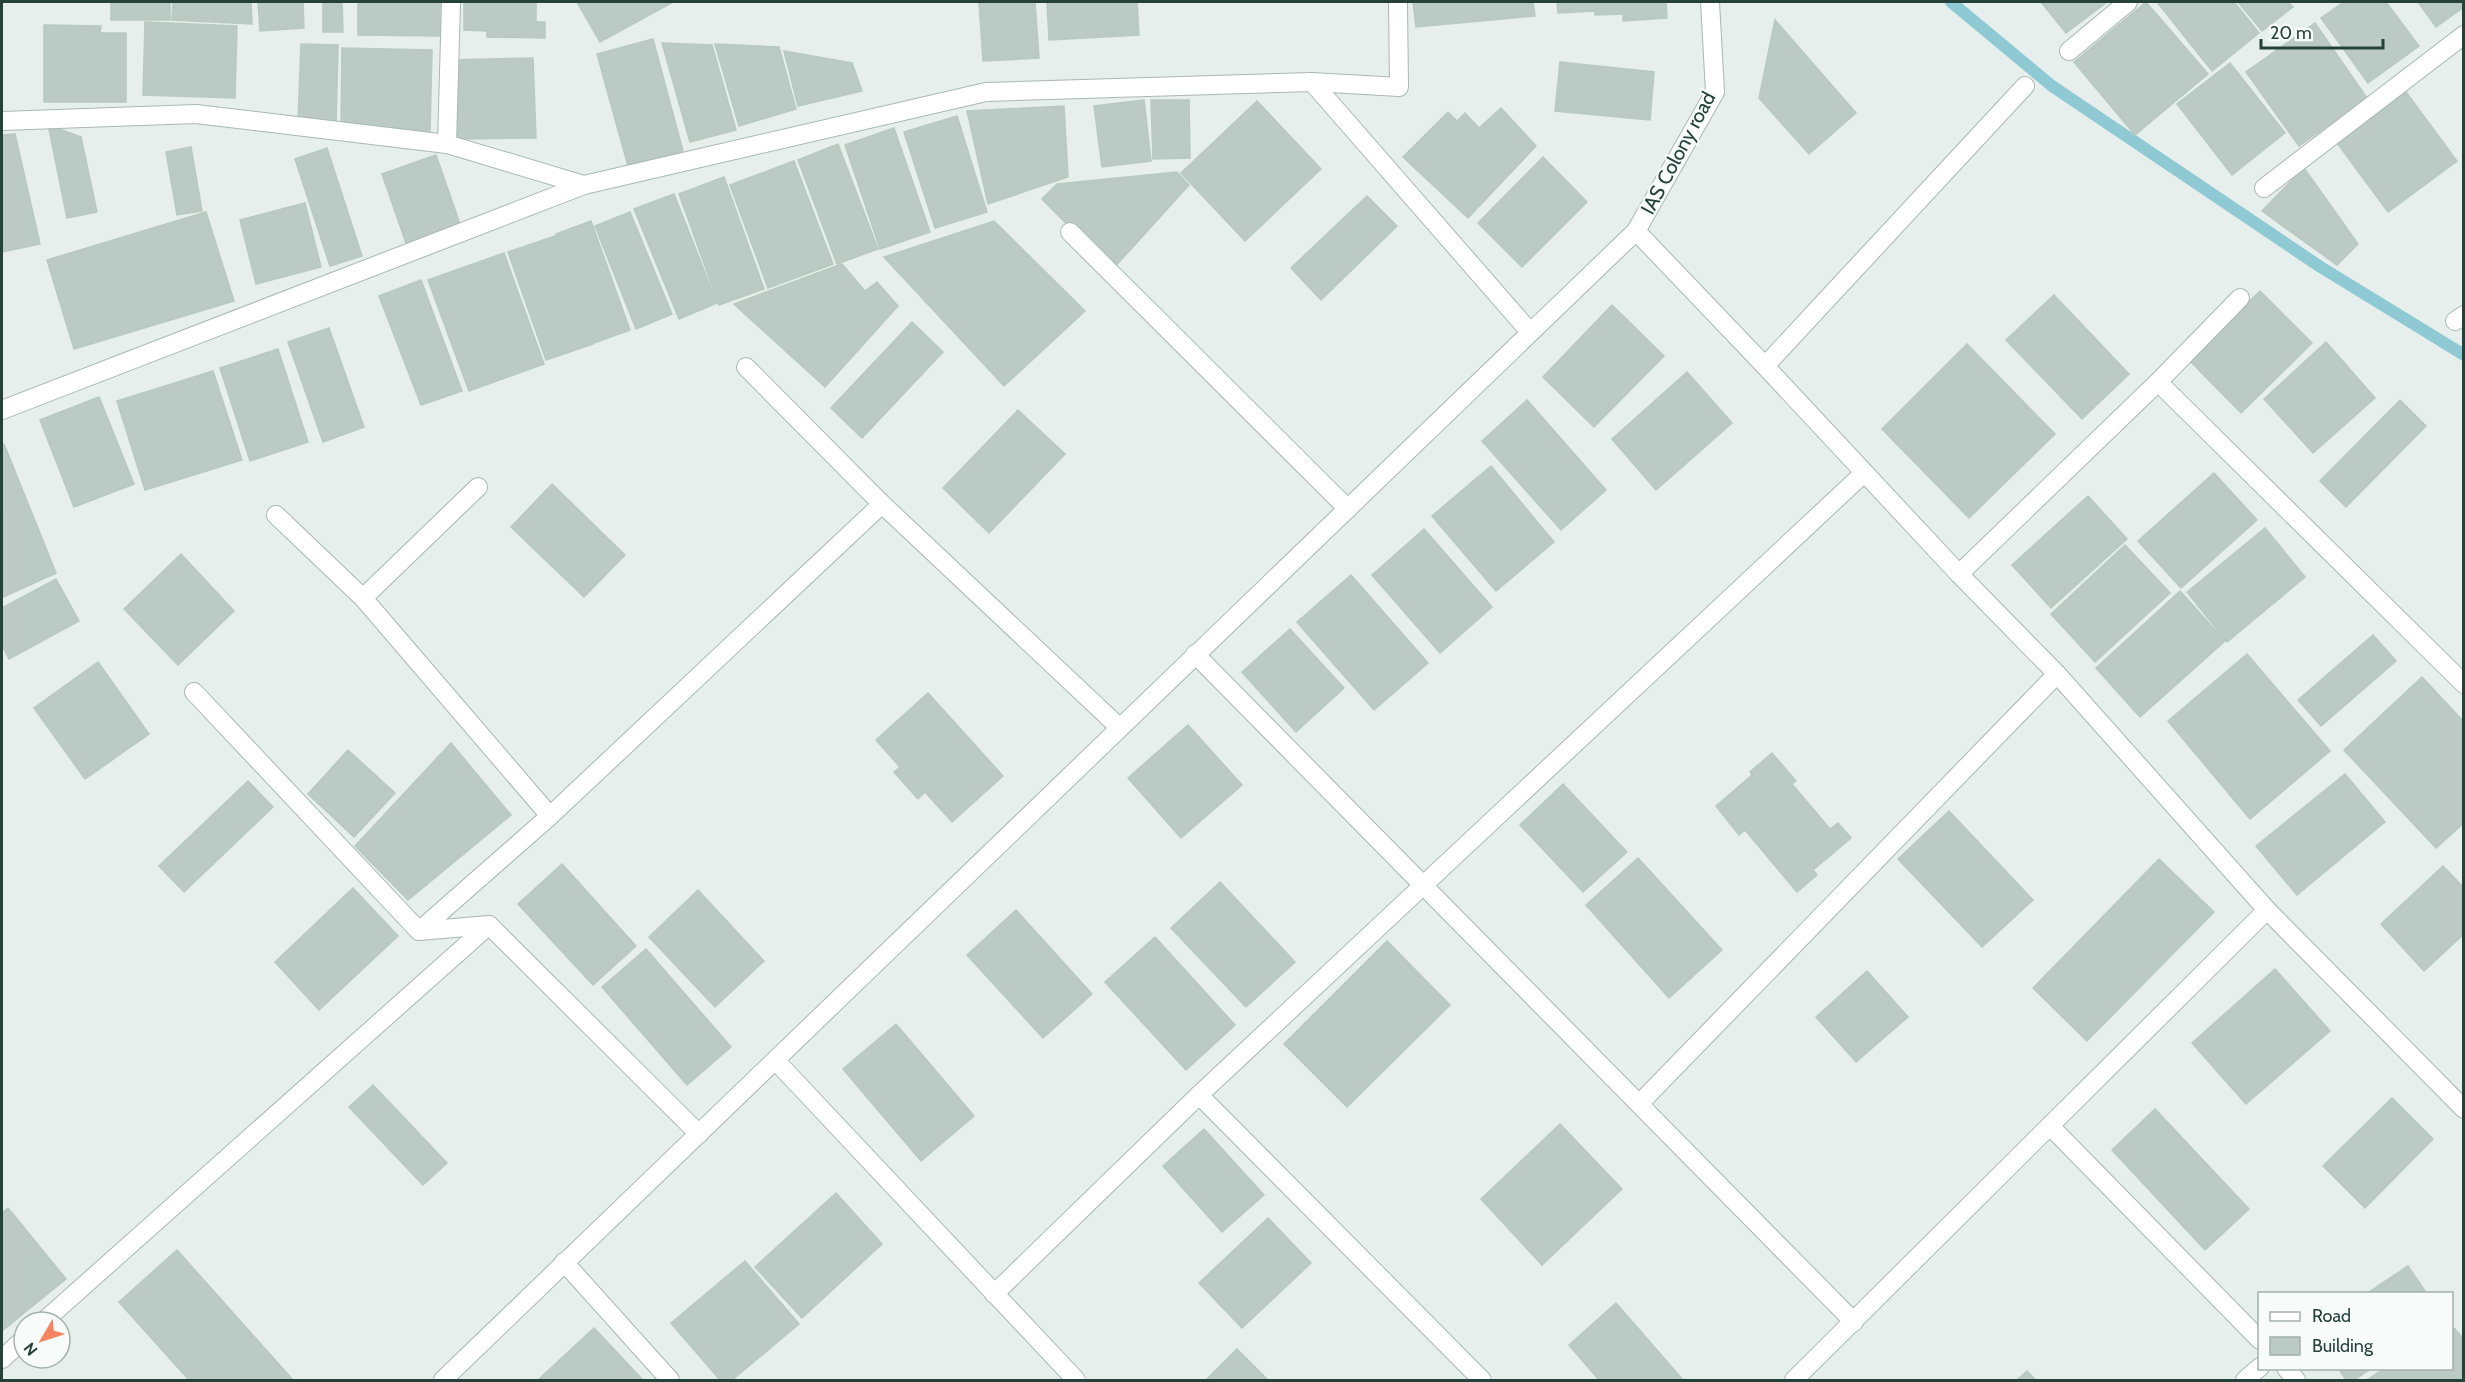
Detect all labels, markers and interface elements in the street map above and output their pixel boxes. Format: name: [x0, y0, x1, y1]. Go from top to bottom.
scale bar: [2261, 12, 2382, 50]
text: 20 m: [2270, 22, 2312, 44]
street label: IAS Colony road: [1636, 88, 1720, 218]
legend: [2258, 1292, 2453, 1370]
text: Road: [2312, 1305, 2351, 1327]
north arrow: [12, 1310, 72, 1370]
text: Building: [2312, 1335, 2374, 1357]
text: N: [20, 1339, 42, 1359]

